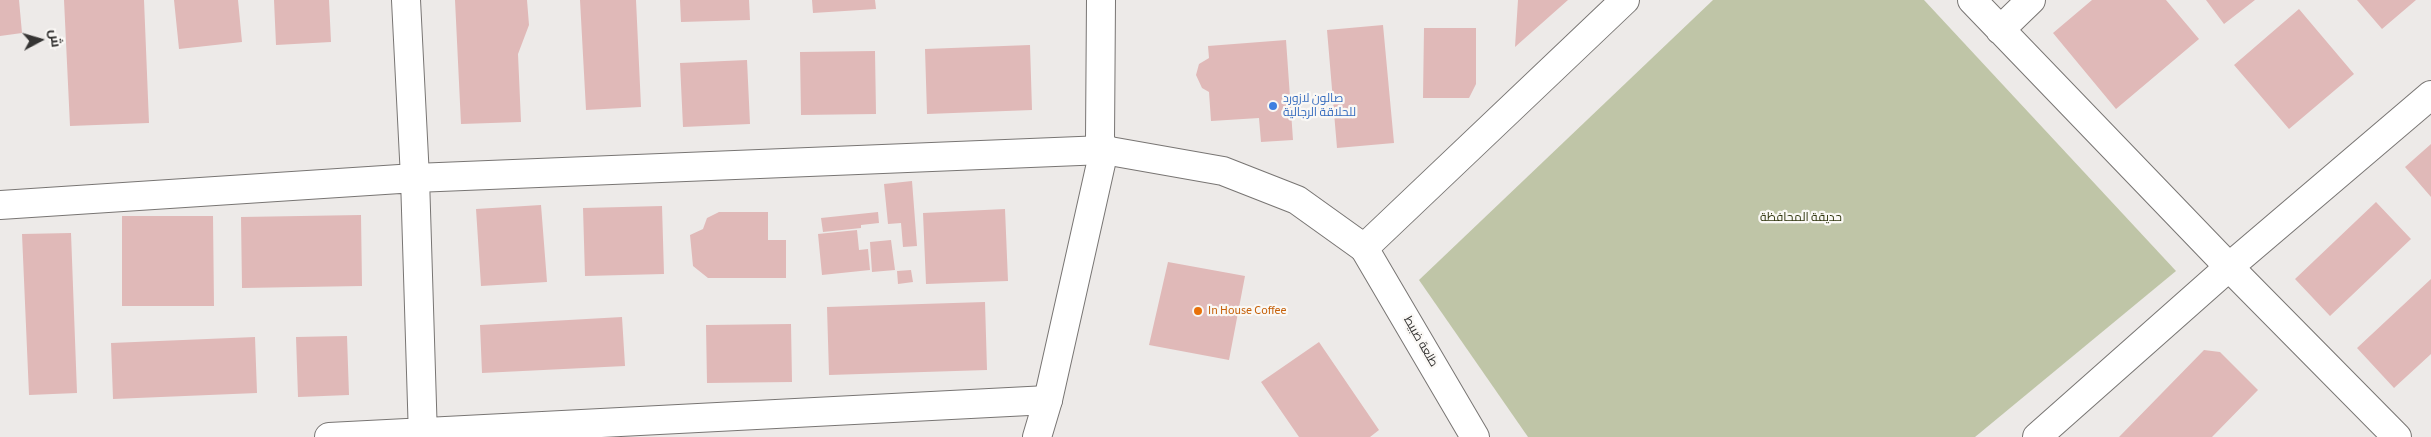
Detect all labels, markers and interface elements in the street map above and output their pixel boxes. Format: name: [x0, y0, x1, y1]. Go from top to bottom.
north arrow: [15, 15, 65, 65]
text: ش: [44, 28, 66, 48]
place label: صالون لازورد للحلاقة الرجالية: [1283, 92, 1356, 120]
marker: صالون لازورد للحلاقة الرجالية: [1267, 100, 1279, 112]
park label: حديقة المحافظة: [1760, 211, 1842, 225]
place label: In House Coffee: [1208, 304, 1286, 318]
marker: In House Coffee: [1192, 305, 1204, 317]
street label: طلعة ضبيط: [1400, 314, 1440, 370]

